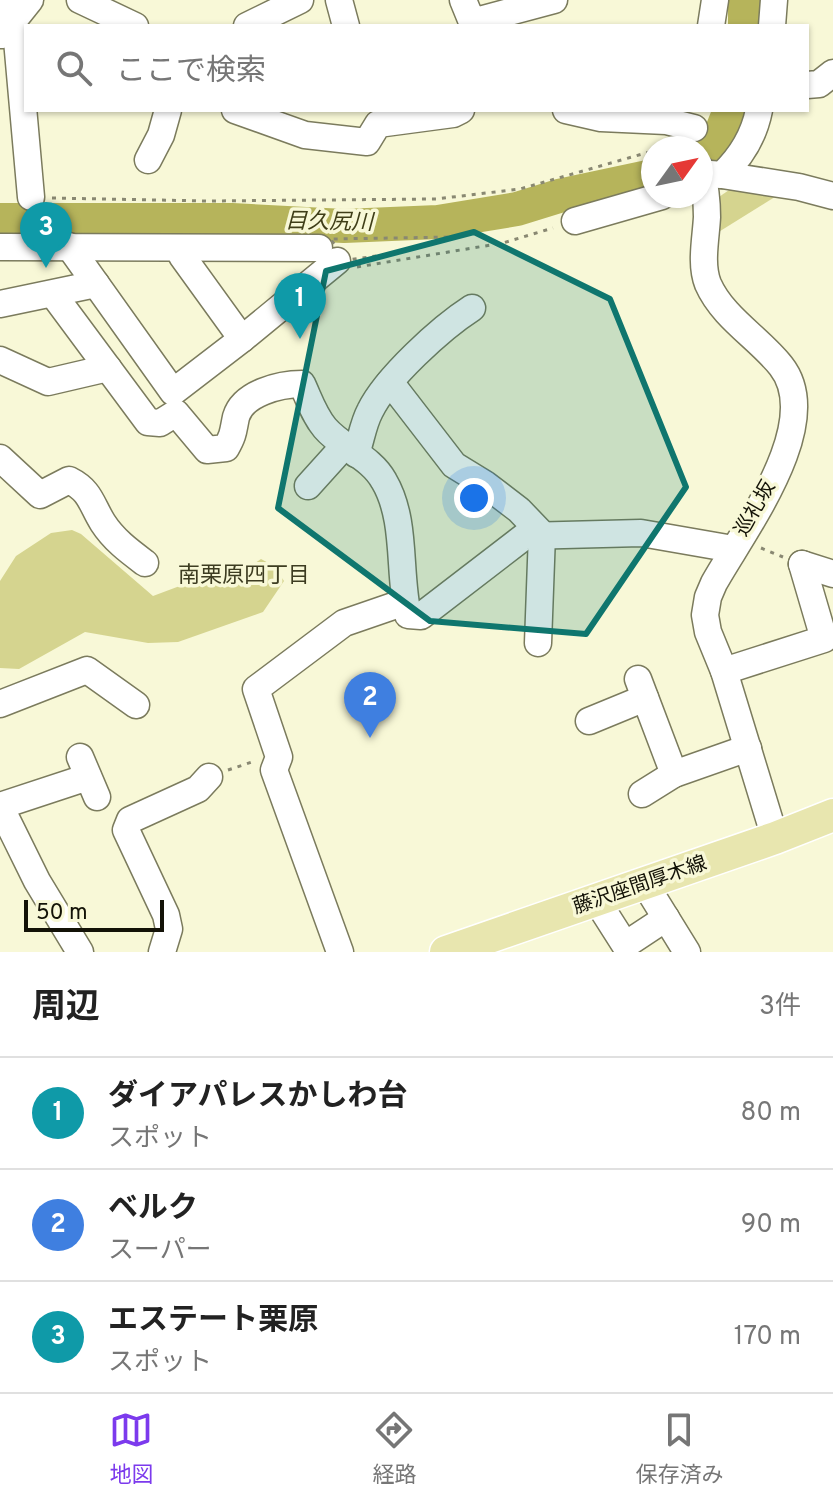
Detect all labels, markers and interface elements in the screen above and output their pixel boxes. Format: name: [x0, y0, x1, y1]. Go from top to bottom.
search box: [24, 24, 809, 112]
icon: search: [52, 46, 96, 90]
text: ここで検索: [116, 54, 266, 91]
north arrow: [641, 136, 713, 208]
pin: 3: [20, 202, 72, 268]
water label: 目久尻川: [285, 209, 375, 237]
pin: 1: [274, 273, 326, 339]
street label: 巡礼坂: [730, 477, 782, 541]
your location: [454, 478, 494, 518]
district label: 南栗原四丁目: [178, 563, 310, 590]
pin: 2: [344, 672, 396, 738]
street label: 藤沢座間厚木線: [570, 851, 710, 921]
scale bar: [24, 896, 164, 932]
text: 50 m: [36, 900, 88, 927]
text: 周辺: [32, 987, 100, 1030]
text: 3件: [759, 991, 801, 1024]
text: ダイアパレスかしわ台: [108, 1079, 407, 1116]
text: 1: [53, 1097, 63, 1130]
text: 80 m: [741, 1097, 801, 1130]
text: スポット: [108, 1123, 212, 1156]
text: ベルク: [108, 1191, 198, 1228]
text: 2: [50, 1209, 66, 1242]
text: 90 m: [741, 1209, 801, 1242]
text: スーパー: [108, 1235, 212, 1268]
text: エステート栗原: [108, 1303, 318, 1340]
text: 3: [50, 1321, 66, 1354]
text: 170 m: [734, 1321, 801, 1354]
text: スポット: [108, 1347, 212, 1380]
tab: 地図: [109, 1408, 154, 1490]
tab: 経路: [372, 1408, 417, 1490]
tab: 保存済み: [635, 1408, 724, 1490]

